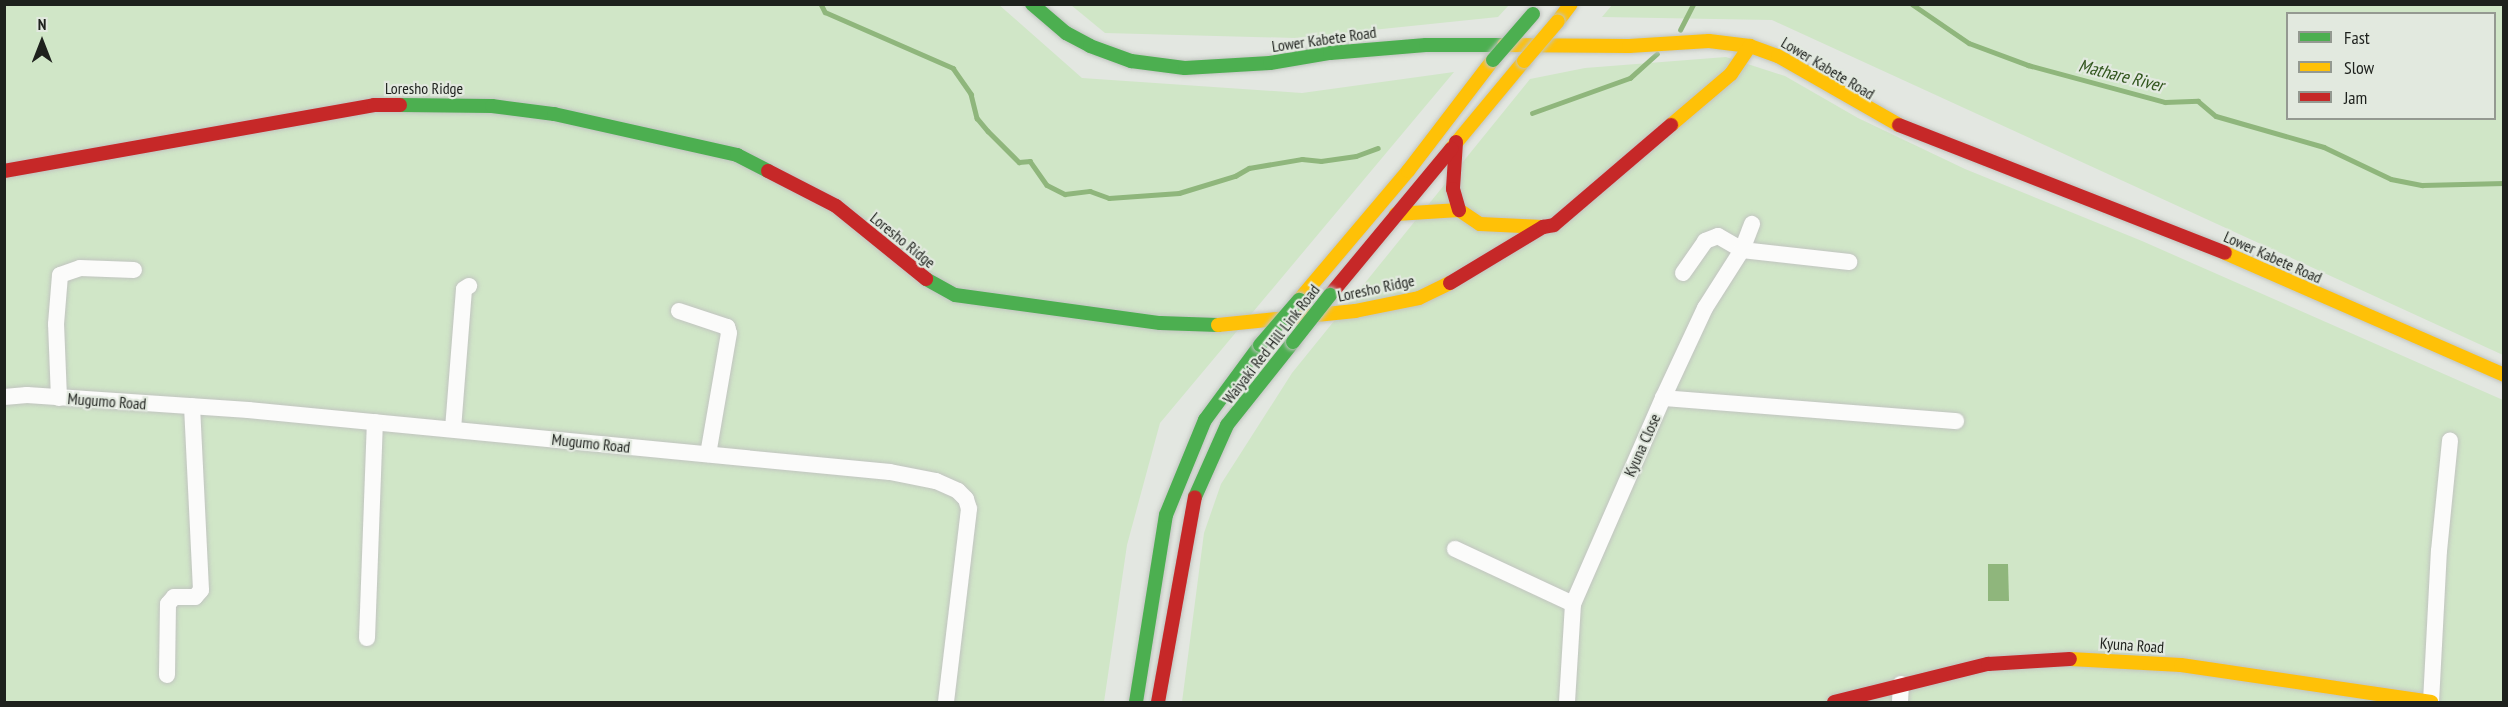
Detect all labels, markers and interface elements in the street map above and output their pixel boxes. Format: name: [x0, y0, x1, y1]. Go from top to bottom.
north arrow: [12, 12, 72, 72]
legend: [2286, 12, 2496, 120]
text: N: [38, 14, 46, 34]
street label: Lower Kabete Road: [1270, 22, 1378, 56]
text: Fast: [2344, 26, 2370, 49]
street label: Lower Kabete Road: [1778, 33, 1878, 103]
water label: Mathare River: [2076, 55, 2166, 97]
text: Slow: [2344, 56, 2374, 79]
street label: Loresho Ridge: [385, 78, 463, 98]
text: Jam: [2344, 86, 2367, 109]
street label: Loresho Ridge: [867, 208, 939, 272]
street label: Lower Kabete Road: [2221, 227, 2325, 287]
street label: Loresho Ridge: [1336, 270, 1416, 306]
street label: Waiyaki Red Hill Link Road: [1218, 280, 1324, 408]
street label: Mugumo Road: [67, 389, 147, 413]
street label: Kyuna Close: [1620, 411, 1664, 479]
street label: Mugumo Road: [551, 429, 631, 457]
street label: Kyuna Road: [2099, 633, 2165, 657]

